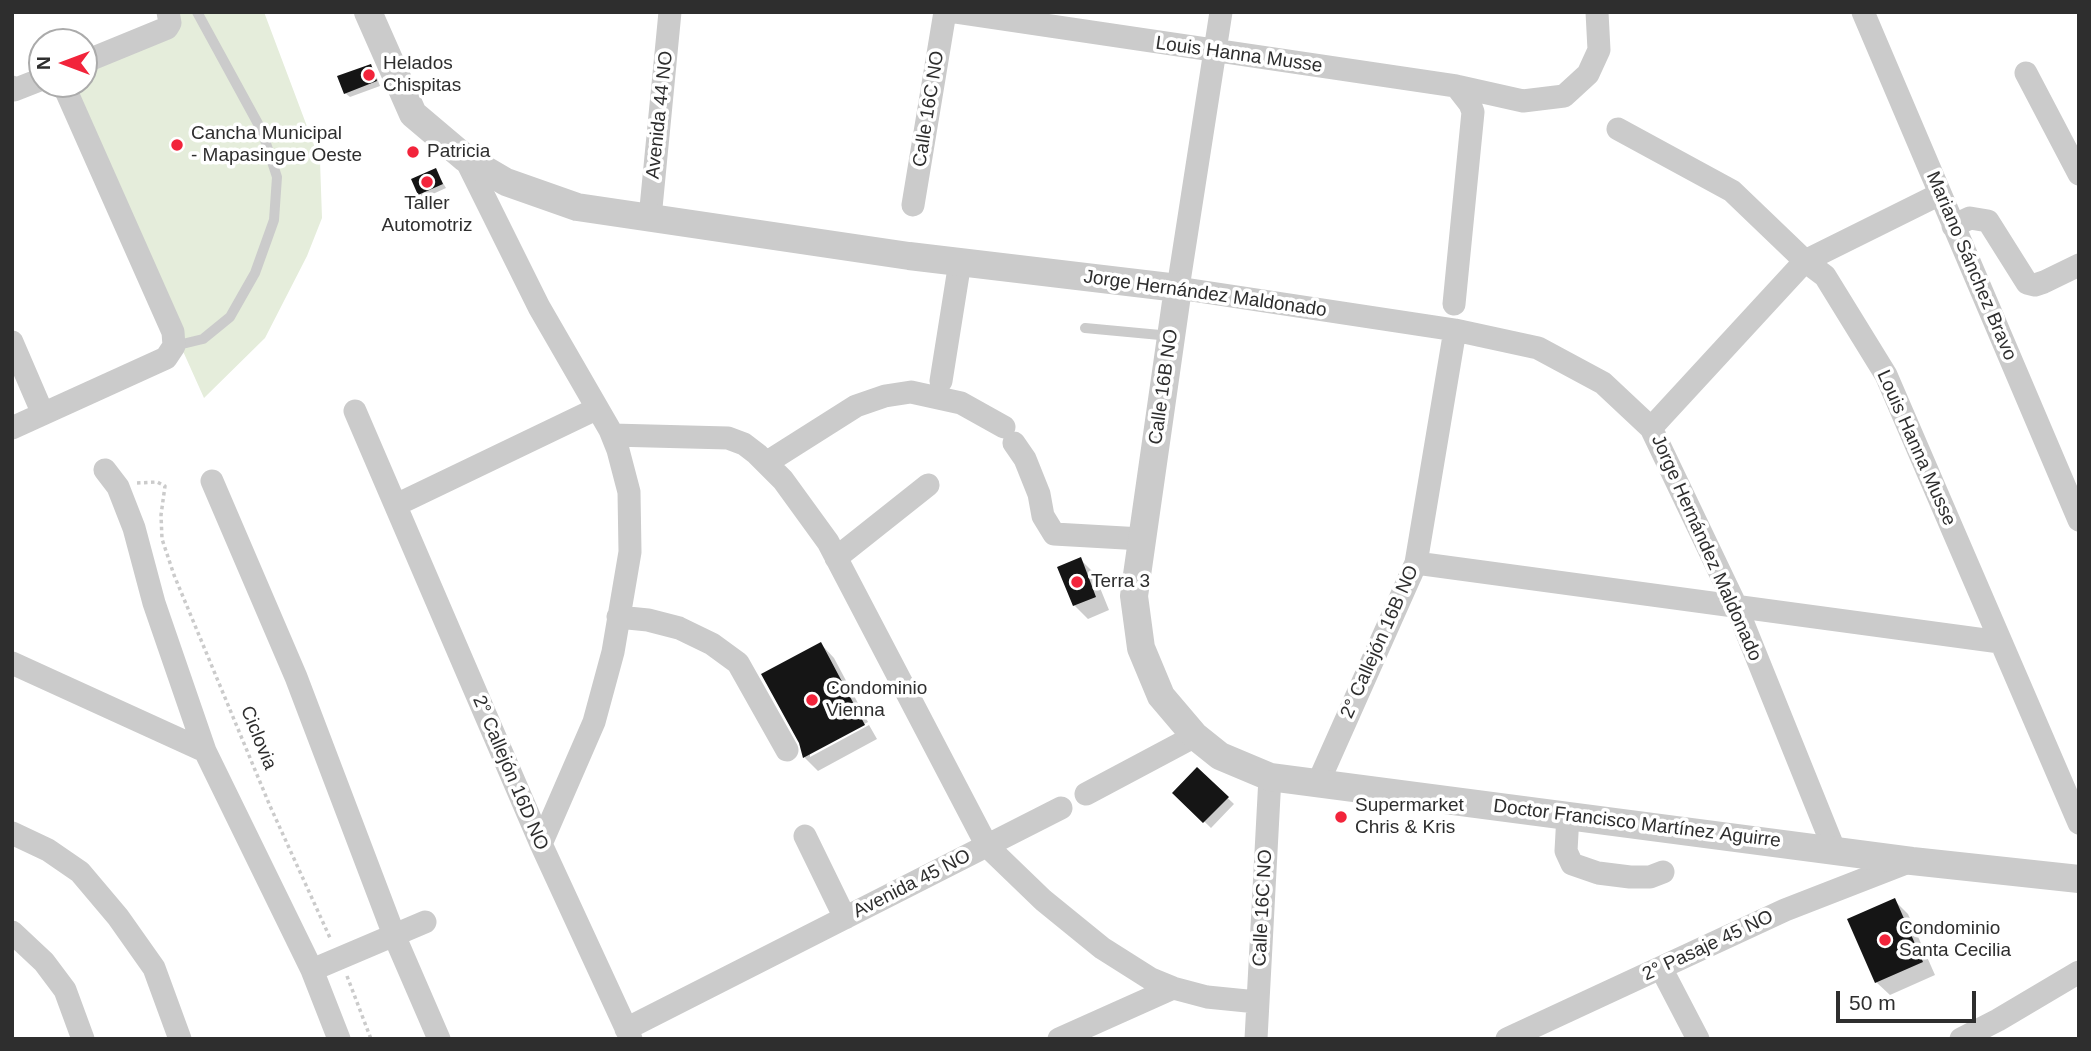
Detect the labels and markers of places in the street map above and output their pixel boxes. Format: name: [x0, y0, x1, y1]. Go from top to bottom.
place label: Helados Chispitas: [383, 53, 461, 97]
marker: Helados Chispitas: [361, 67, 377, 83]
place label: Cancha Municipal - Mapasingue Oeste: [191, 123, 362, 167]
marker: Cancha Municipal - Mapasingue Oeste: [169, 137, 185, 153]
place label: Patricia: [427, 141, 490, 163]
marker: Patricia: [405, 144, 421, 160]
marker: Taller Automotriz: [419, 174, 435, 190]
place label: Taller Automotriz: [382, 193, 472, 237]
place label: Terra 3: [1091, 571, 1150, 593]
marker: Terra 3: [1069, 574, 1085, 590]
place label: Condominio Vienna: [826, 678, 927, 722]
marker: Condominio Vienna: [804, 692, 820, 708]
place label: Supermarket Chris & Kris: [1355, 795, 1464, 839]
marker: Supermarket Chris & Kris: [1333, 809, 1349, 825]
place label: Condominio Santa Cecilia: [1899, 918, 2011, 962]
marker: Condominio Santa Cecilia: [1877, 932, 1893, 948]

